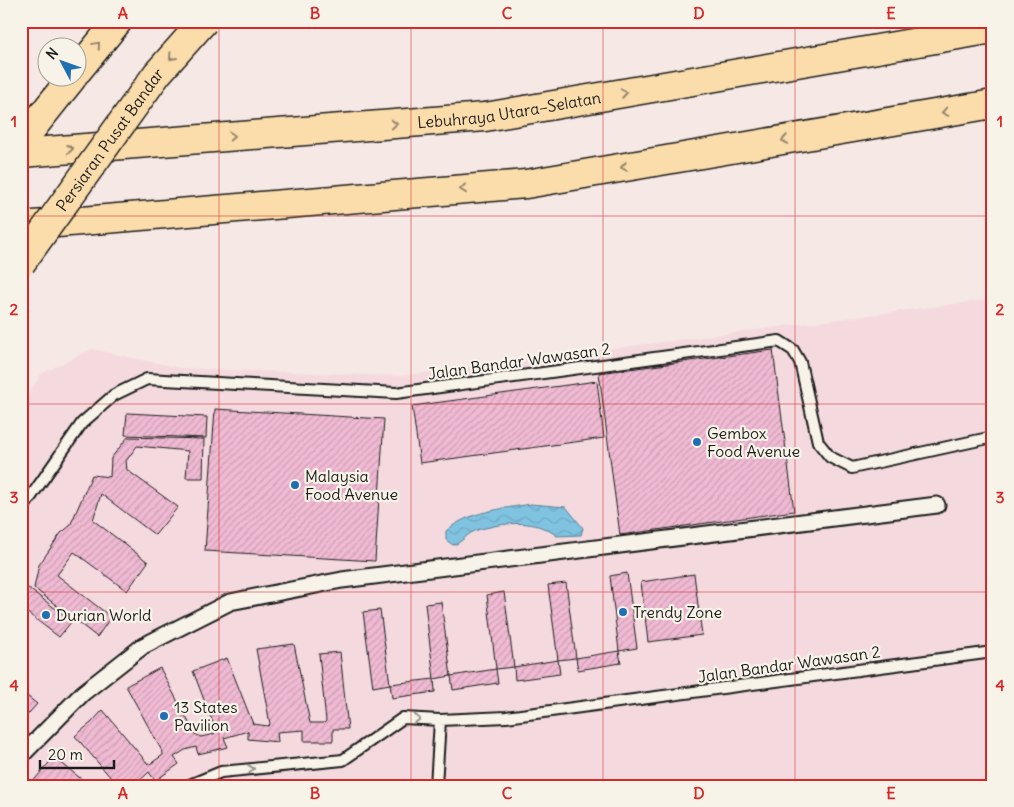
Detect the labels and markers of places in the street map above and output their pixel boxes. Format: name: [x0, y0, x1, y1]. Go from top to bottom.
place label: Gembox Food Avenue: [707, 423, 800, 461]
marker: Gembox Food Avenue: [691, 436, 703, 448]
place label: Malaysia Food Avenue: [305, 466, 398, 504]
marker: Malaysia Food Avenue: [289, 479, 301, 491]
place label: Trendy Zone: [633, 602, 722, 622]
place label: Durian World: [56, 605, 152, 625]
marker: Trendy Zone: [617, 606, 629, 618]
marker: Durian World: [40, 609, 52, 621]
place label: 13 States Pavilion: [174, 697, 238, 735]
marker: 13 States Pavilion: [158, 710, 170, 722]

